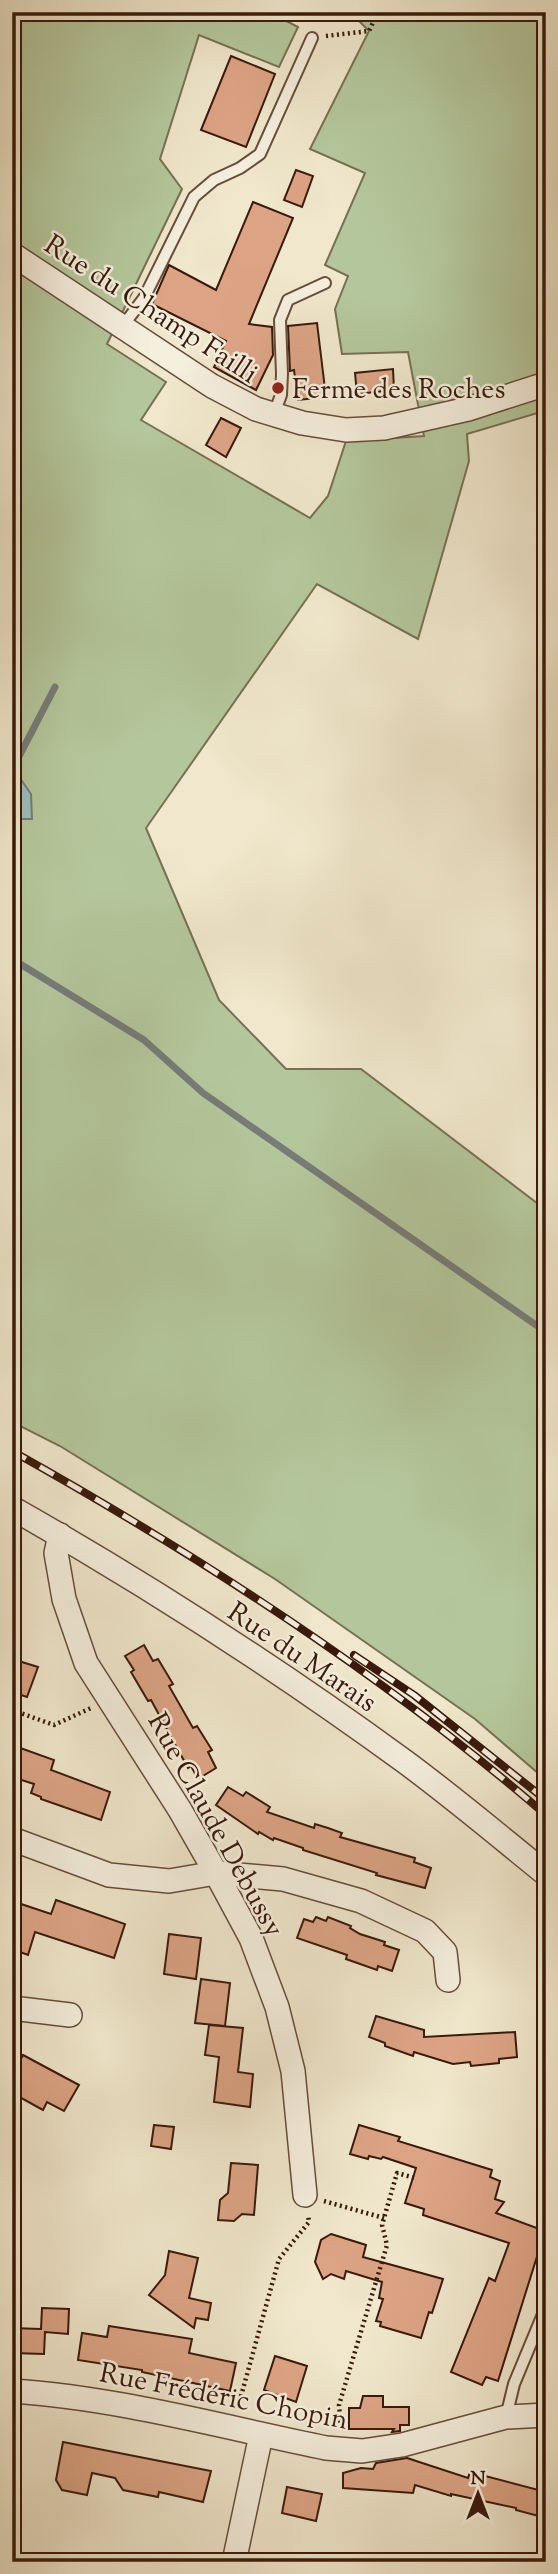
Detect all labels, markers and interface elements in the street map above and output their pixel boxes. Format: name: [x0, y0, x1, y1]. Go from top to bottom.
street label: Rue du Champ Failli: [36, 226, 265, 395]
place label: Ferme des Roches: [292, 371, 505, 411]
marker: Ferme des Roches: [270, 380, 286, 396]
street label: Rue du Marais: [219, 1594, 384, 1723]
street label: Rue Claude Debussy: [136, 1706, 293, 1945]
street label: Rue Frédéric Chopin: [96, 2354, 351, 2442]
north arrow: [442, 2458, 512, 2528]
text: N: [470, 2466, 486, 2493]

